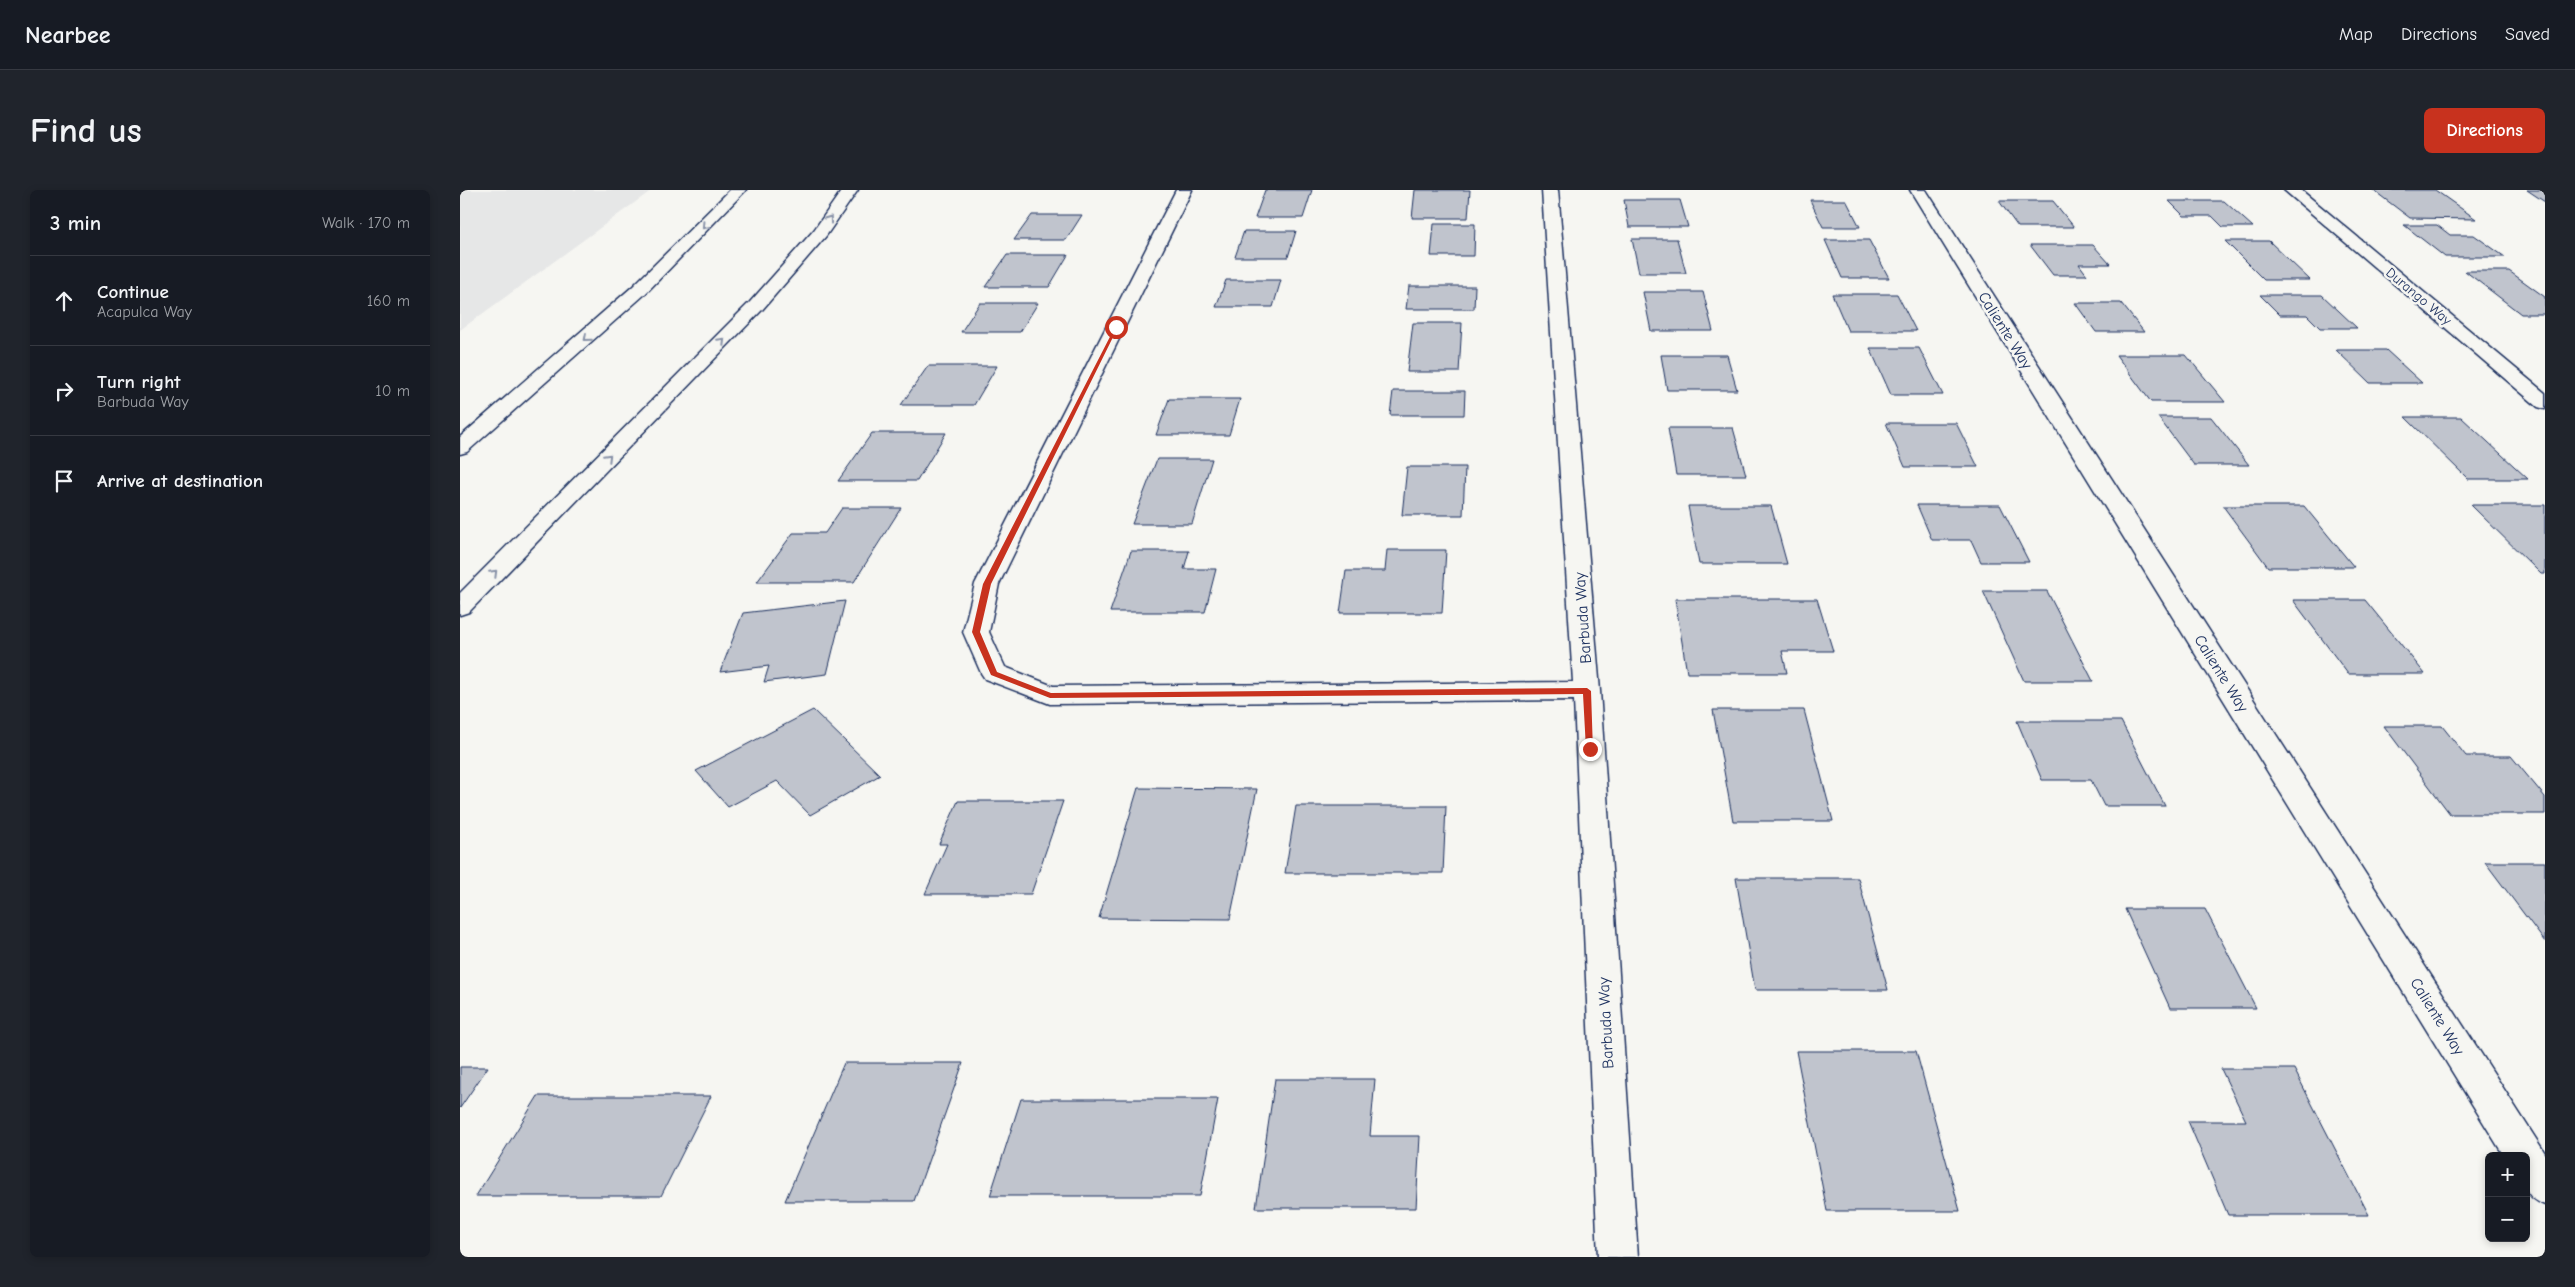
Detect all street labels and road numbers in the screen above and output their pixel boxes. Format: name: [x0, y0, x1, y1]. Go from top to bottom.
street label: Durango Way: [2382, 264, 2455, 329]
street label: Caliente Way: [1974, 289, 2036, 373]
street label: Barbuda Way: [1571, 571, 1595, 664]
street label: Caliente Way: [2190, 632, 2252, 716]
street label: Caliente Way: [2406, 975, 2468, 1059]
street label: Barbuda Way: [1595, 976, 1617, 1069]

